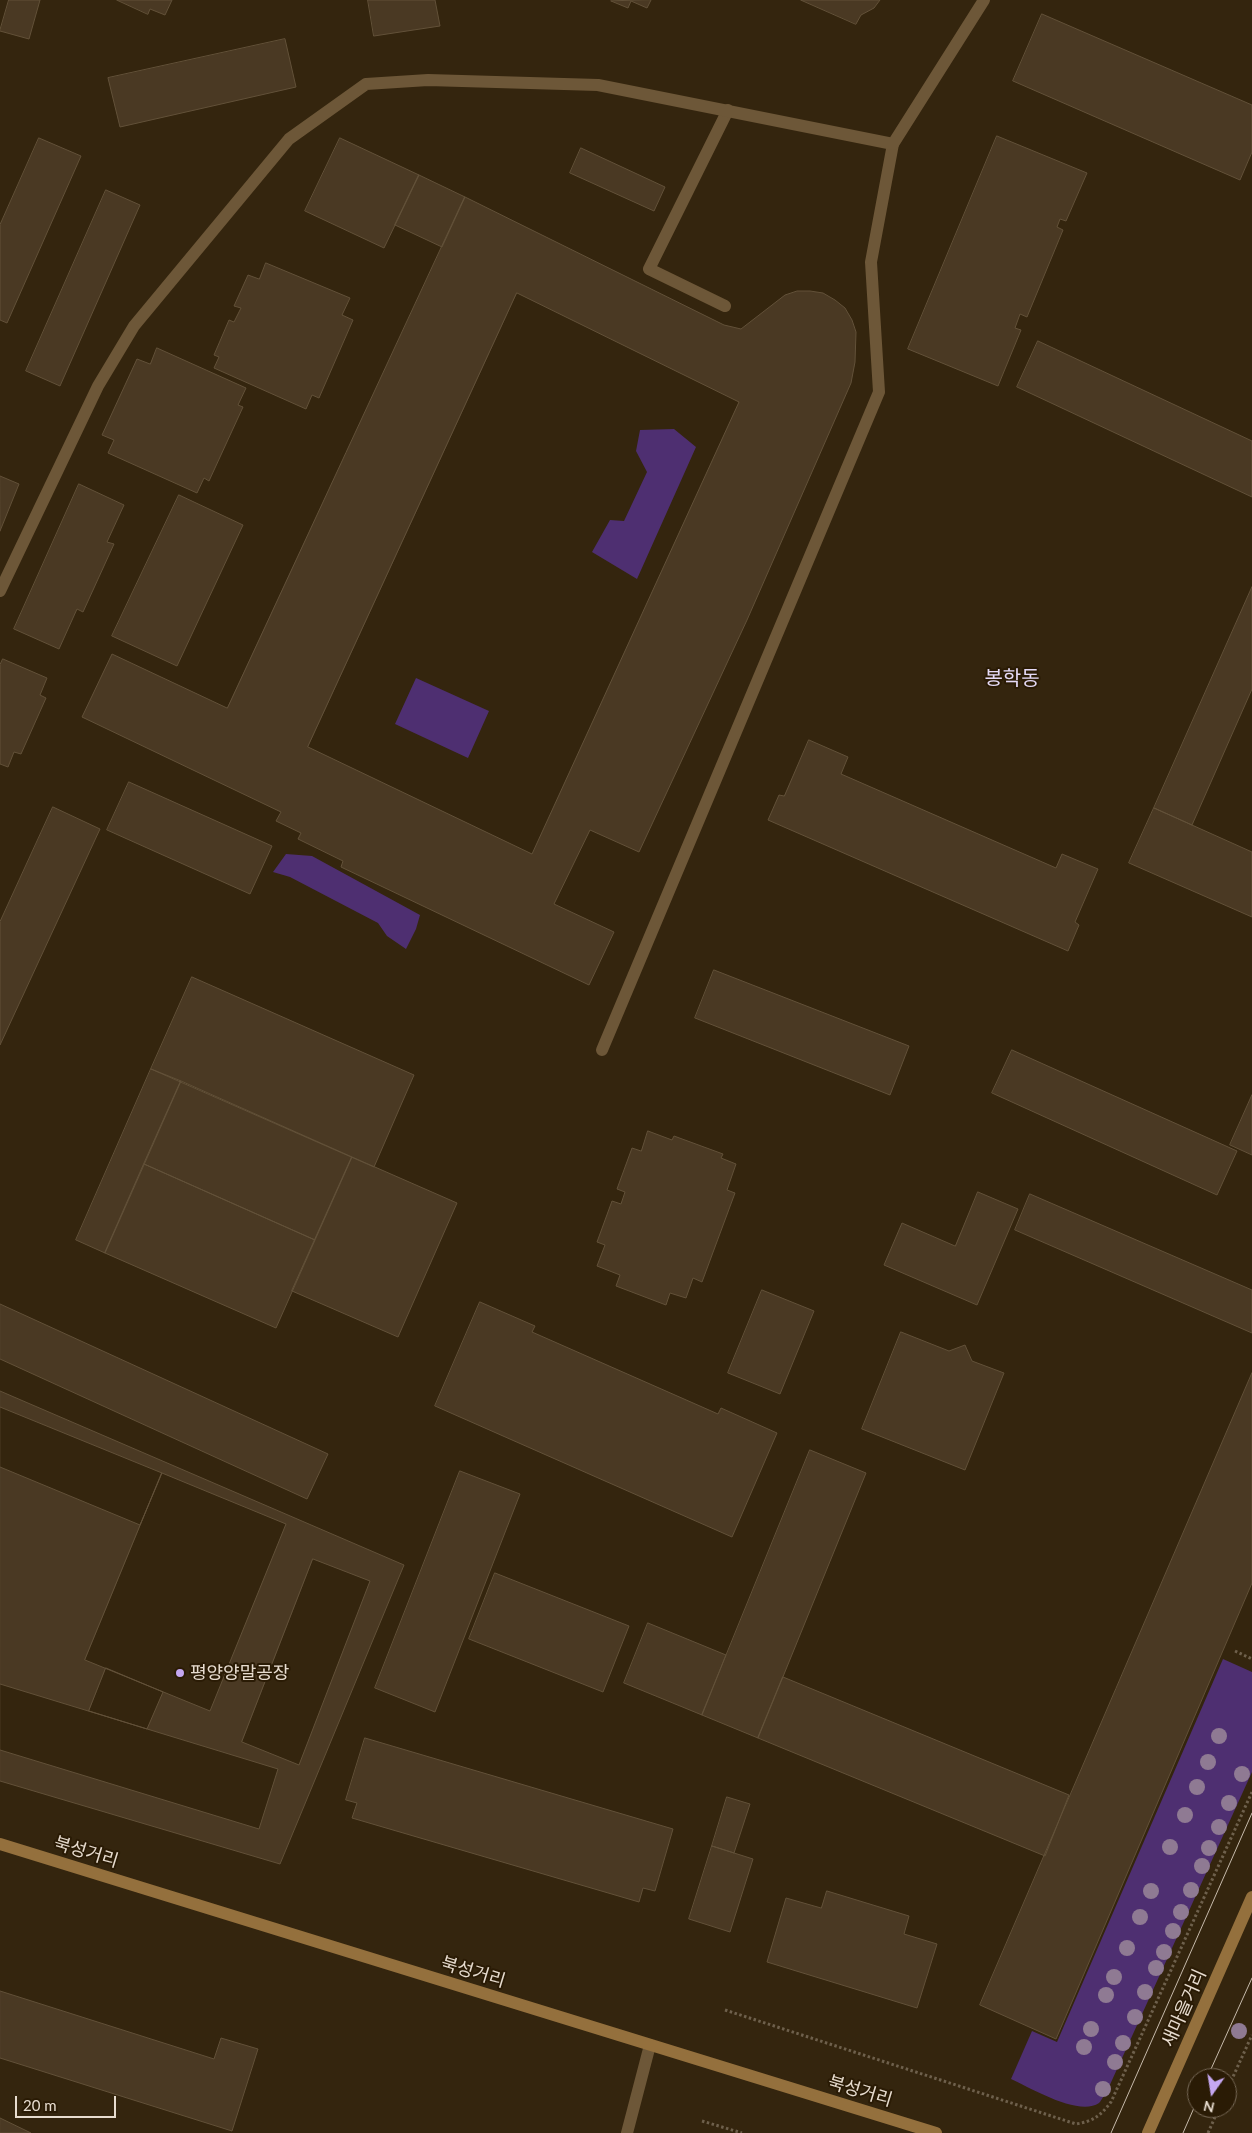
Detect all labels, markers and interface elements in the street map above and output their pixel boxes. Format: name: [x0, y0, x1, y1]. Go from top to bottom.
district label: 봉학동: [984, 667, 1040, 691]
place label: 평양양말공장: [190, 1662, 289, 1684]
marker: 평양양말공장: [174, 1667, 186, 1679]
street label: 북성거리: [51, 1832, 121, 1872]
street label: 북성거리: [438, 1952, 508, 1992]
street label: 새마을거리: [1157, 1966, 1211, 2050]
north arrow: [1187, 2068, 1237, 2118]
street label: 북성거리: [825, 2071, 895, 2111]
scale bar: [18, 2086, 119, 2118]
text: 20 m: [23, 2096, 57, 2114]
text: N: [1202, 2098, 1216, 2117]

